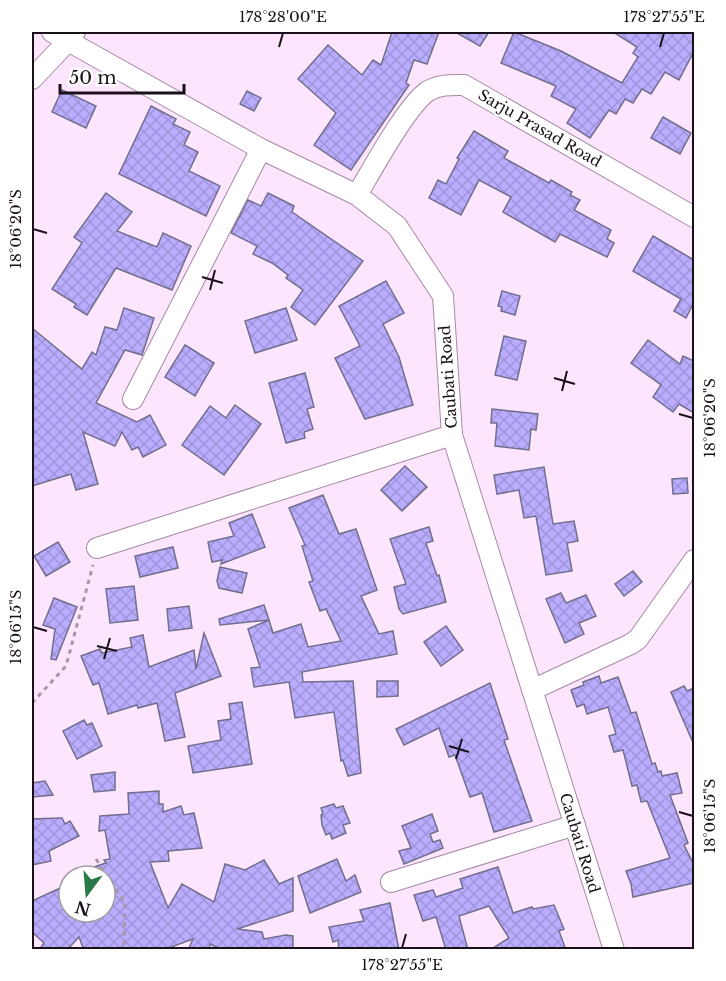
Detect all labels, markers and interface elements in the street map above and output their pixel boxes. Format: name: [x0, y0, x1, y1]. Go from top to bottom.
text: 178°28'00"E: [239, 7, 327, 26]
text: 178°27'55"E: [623, 7, 705, 26]
scale bar: [60, 57, 184, 95]
text: 50 m: [69, 67, 117, 89]
street label: Sarju Prasad Road: [475, 85, 605, 171]
text: 18°06'20"S: [6, 189, 25, 269]
street label: Caubati Road: [435, 325, 461, 429]
text: 18°06'20"S: [700, 378, 719, 458]
text: 18°06'15"S: [6, 590, 25, 664]
text: 18°06'15"S: [700, 779, 719, 853]
street label: Caubati Road: [556, 791, 604, 895]
north arrow: [57, 864, 117, 924]
text: N: [73, 897, 93, 920]
text: 178°27'55"E: [361, 955, 443, 974]

